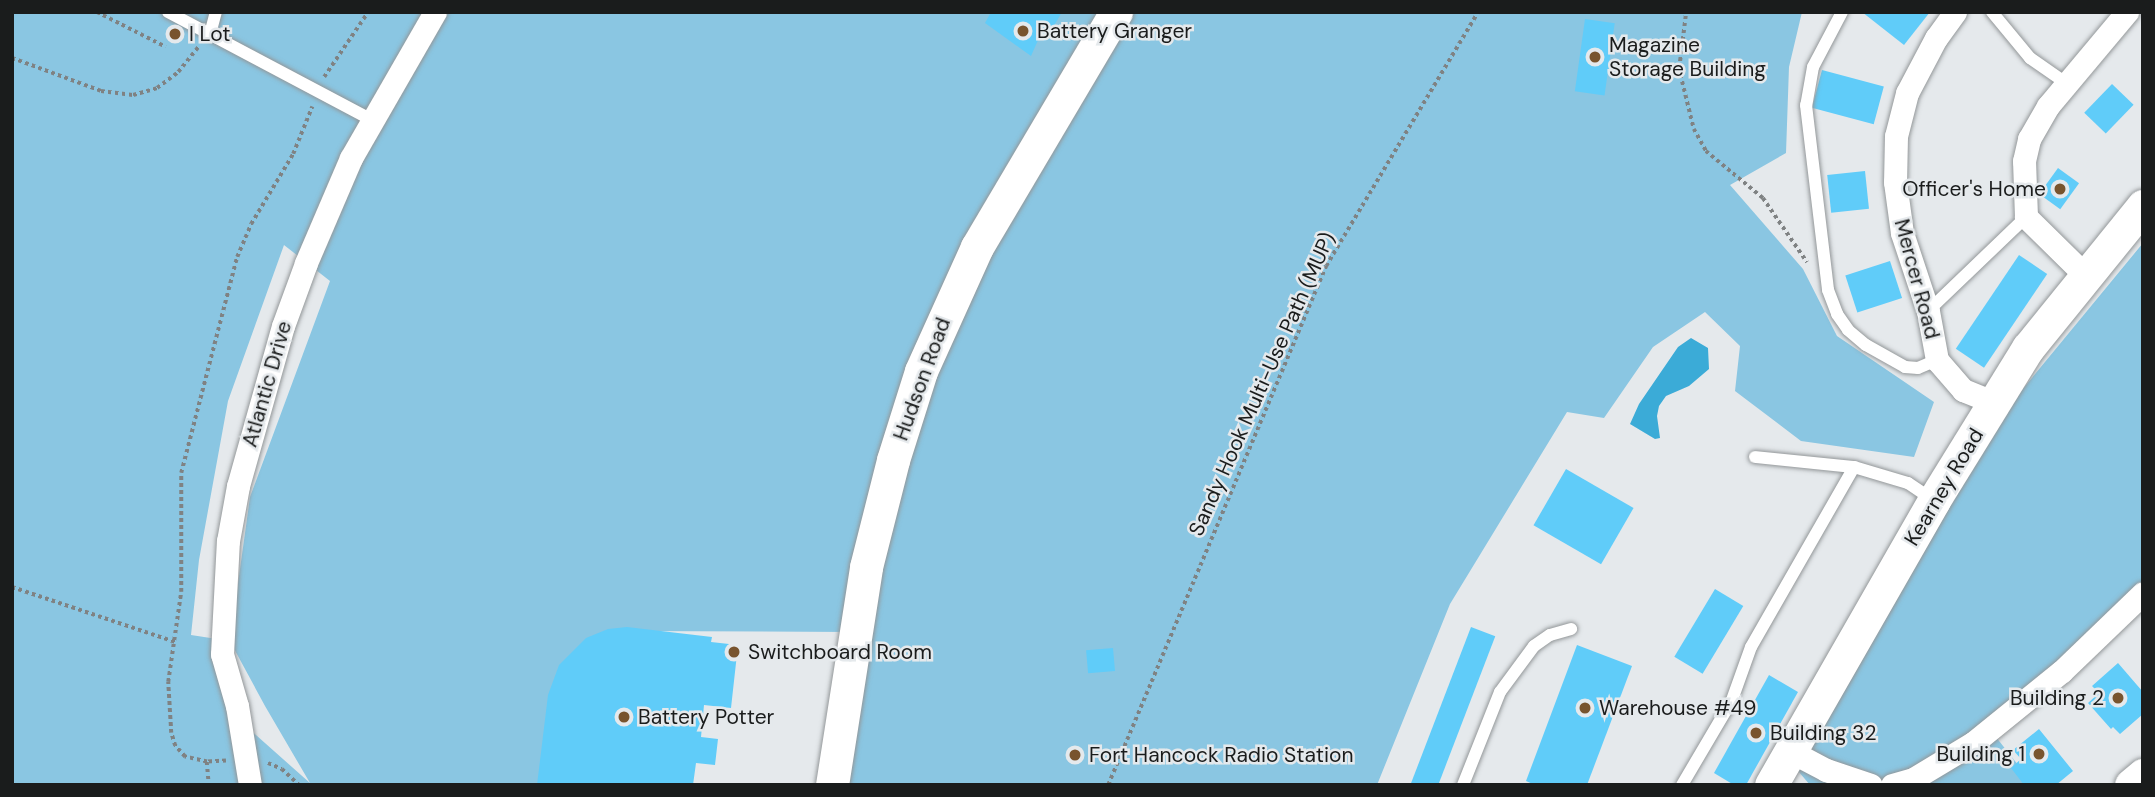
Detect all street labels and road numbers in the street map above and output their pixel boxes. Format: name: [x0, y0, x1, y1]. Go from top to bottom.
street label: Mercer Road: [1889, 216, 1945, 342]
street label: Sandy Hook Multi-Use Path (MUP): [1183, 228, 1341, 540]
street label: Hudson Road: [888, 314, 956, 444]
street label: Atlantic Drive: [237, 318, 297, 450]
street label: Kearney Road: [1899, 424, 1989, 550]

